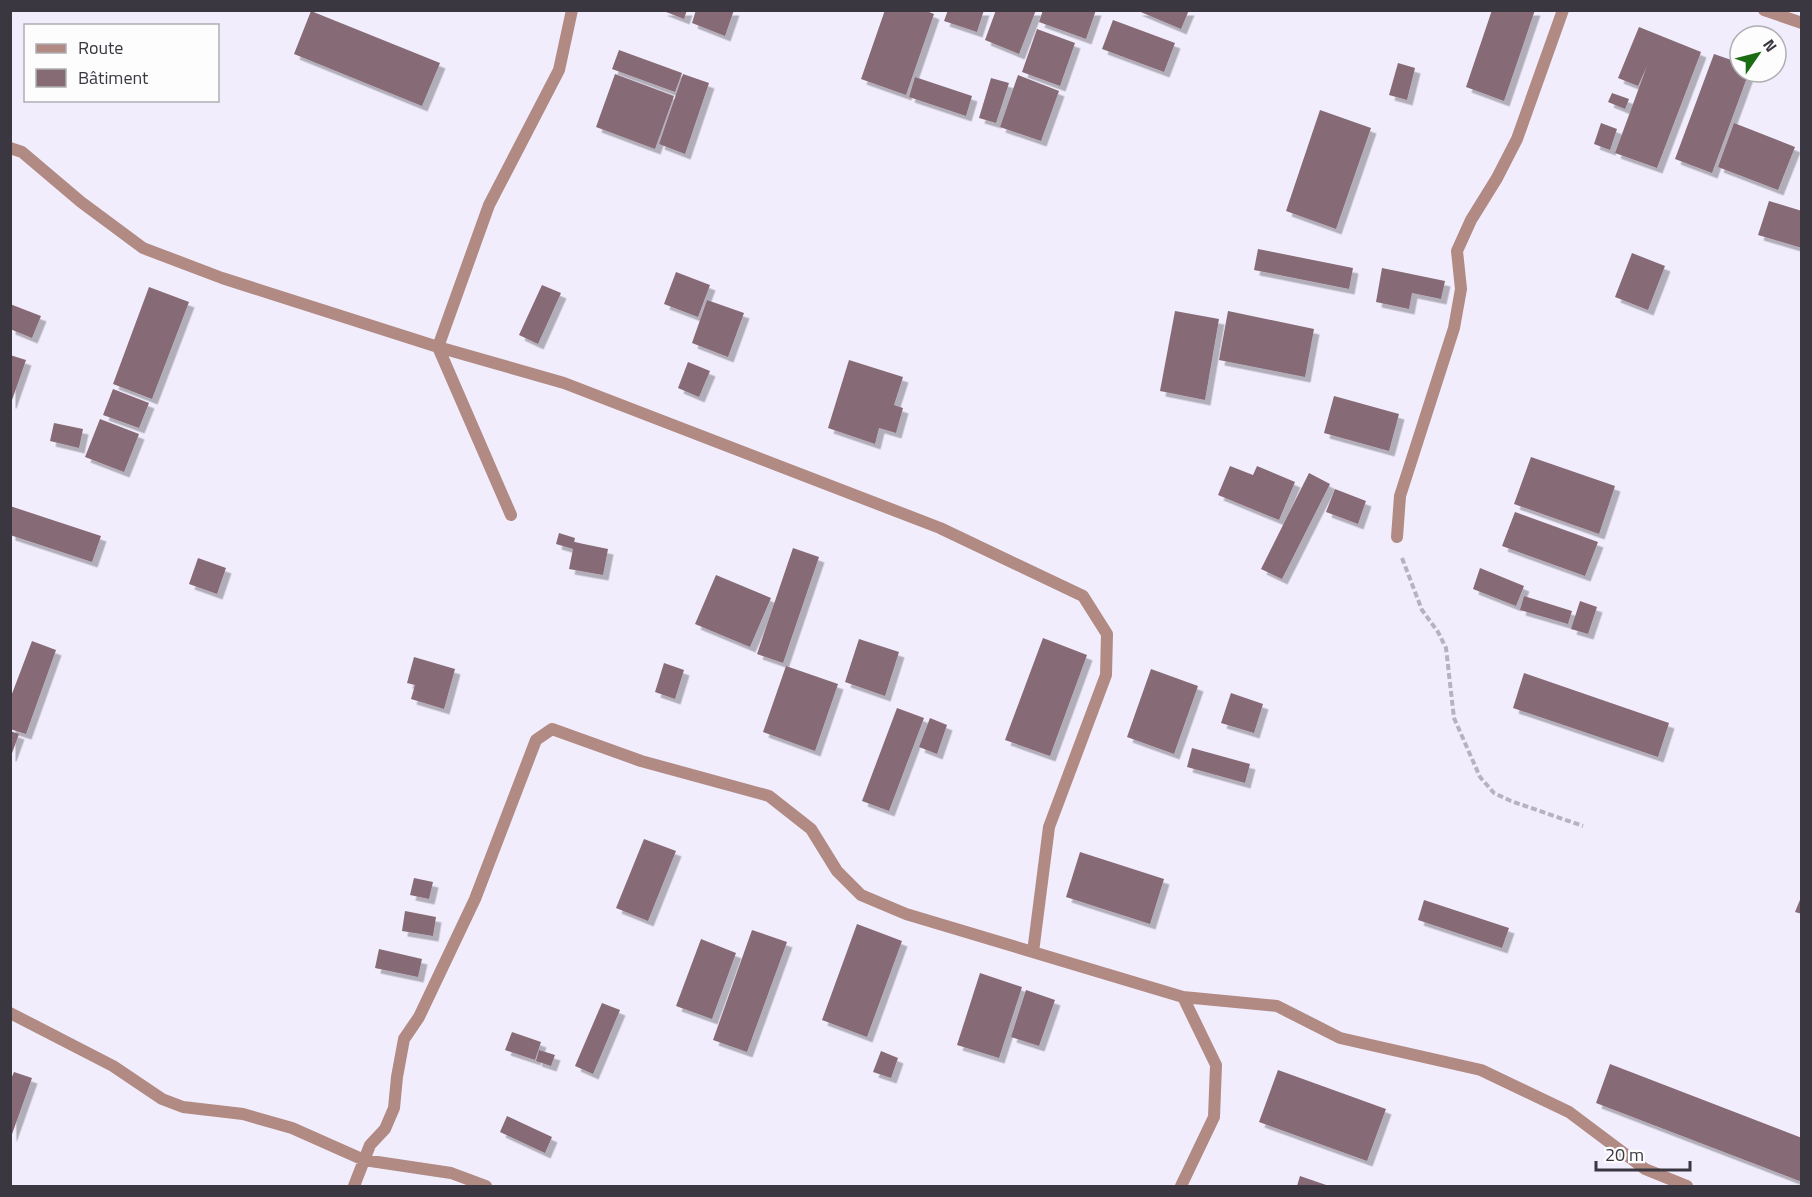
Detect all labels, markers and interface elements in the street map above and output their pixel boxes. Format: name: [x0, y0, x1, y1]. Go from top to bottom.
legend: [24, 24, 219, 102]
north arrow: [1728, 24, 1788, 84]
text: Route: [78, 34, 123, 61]
text: N: [1757, 34, 1783, 57]
text: Bâtiment: [78, 64, 149, 91]
scale bar: [1596, 1134, 1690, 1172]
text: 20 m: [1605, 1141, 1644, 1168]

